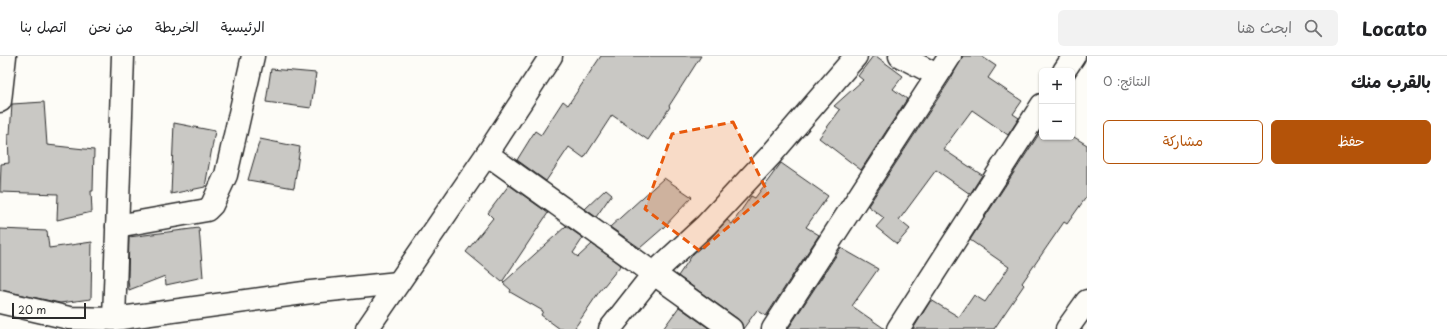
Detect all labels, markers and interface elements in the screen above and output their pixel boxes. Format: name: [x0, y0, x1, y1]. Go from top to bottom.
search box: [1058, 10, 1338, 46]
text: Locato: [1362, 14, 1427, 42]
text: ابحث هنا: [1237, 15, 1292, 38]
text: اتصل بنا: [20, 16, 66, 37]
text: من نحن: [88, 16, 133, 37]
text: الخريطة: [155, 16, 199, 37]
text: الرئيسية: [221, 16, 265, 37]
icon: search: [1302, 17, 1324, 39]
map controls: [1039, 68, 1075, 140]
button: +: [1039, 68, 1075, 104]
text: بالقرب منك: [1351, 68, 1431, 94]
text: النتائج: 0: [1103, 71, 1150, 90]
button: −: [1039, 104, 1075, 140]
button: مشاركة: [1103, 120, 1263, 164]
button: حفظ: [1271, 120, 1431, 164]
scale bar: [12, 301, 86, 320]
text: 20 m: [18, 301, 46, 318]

